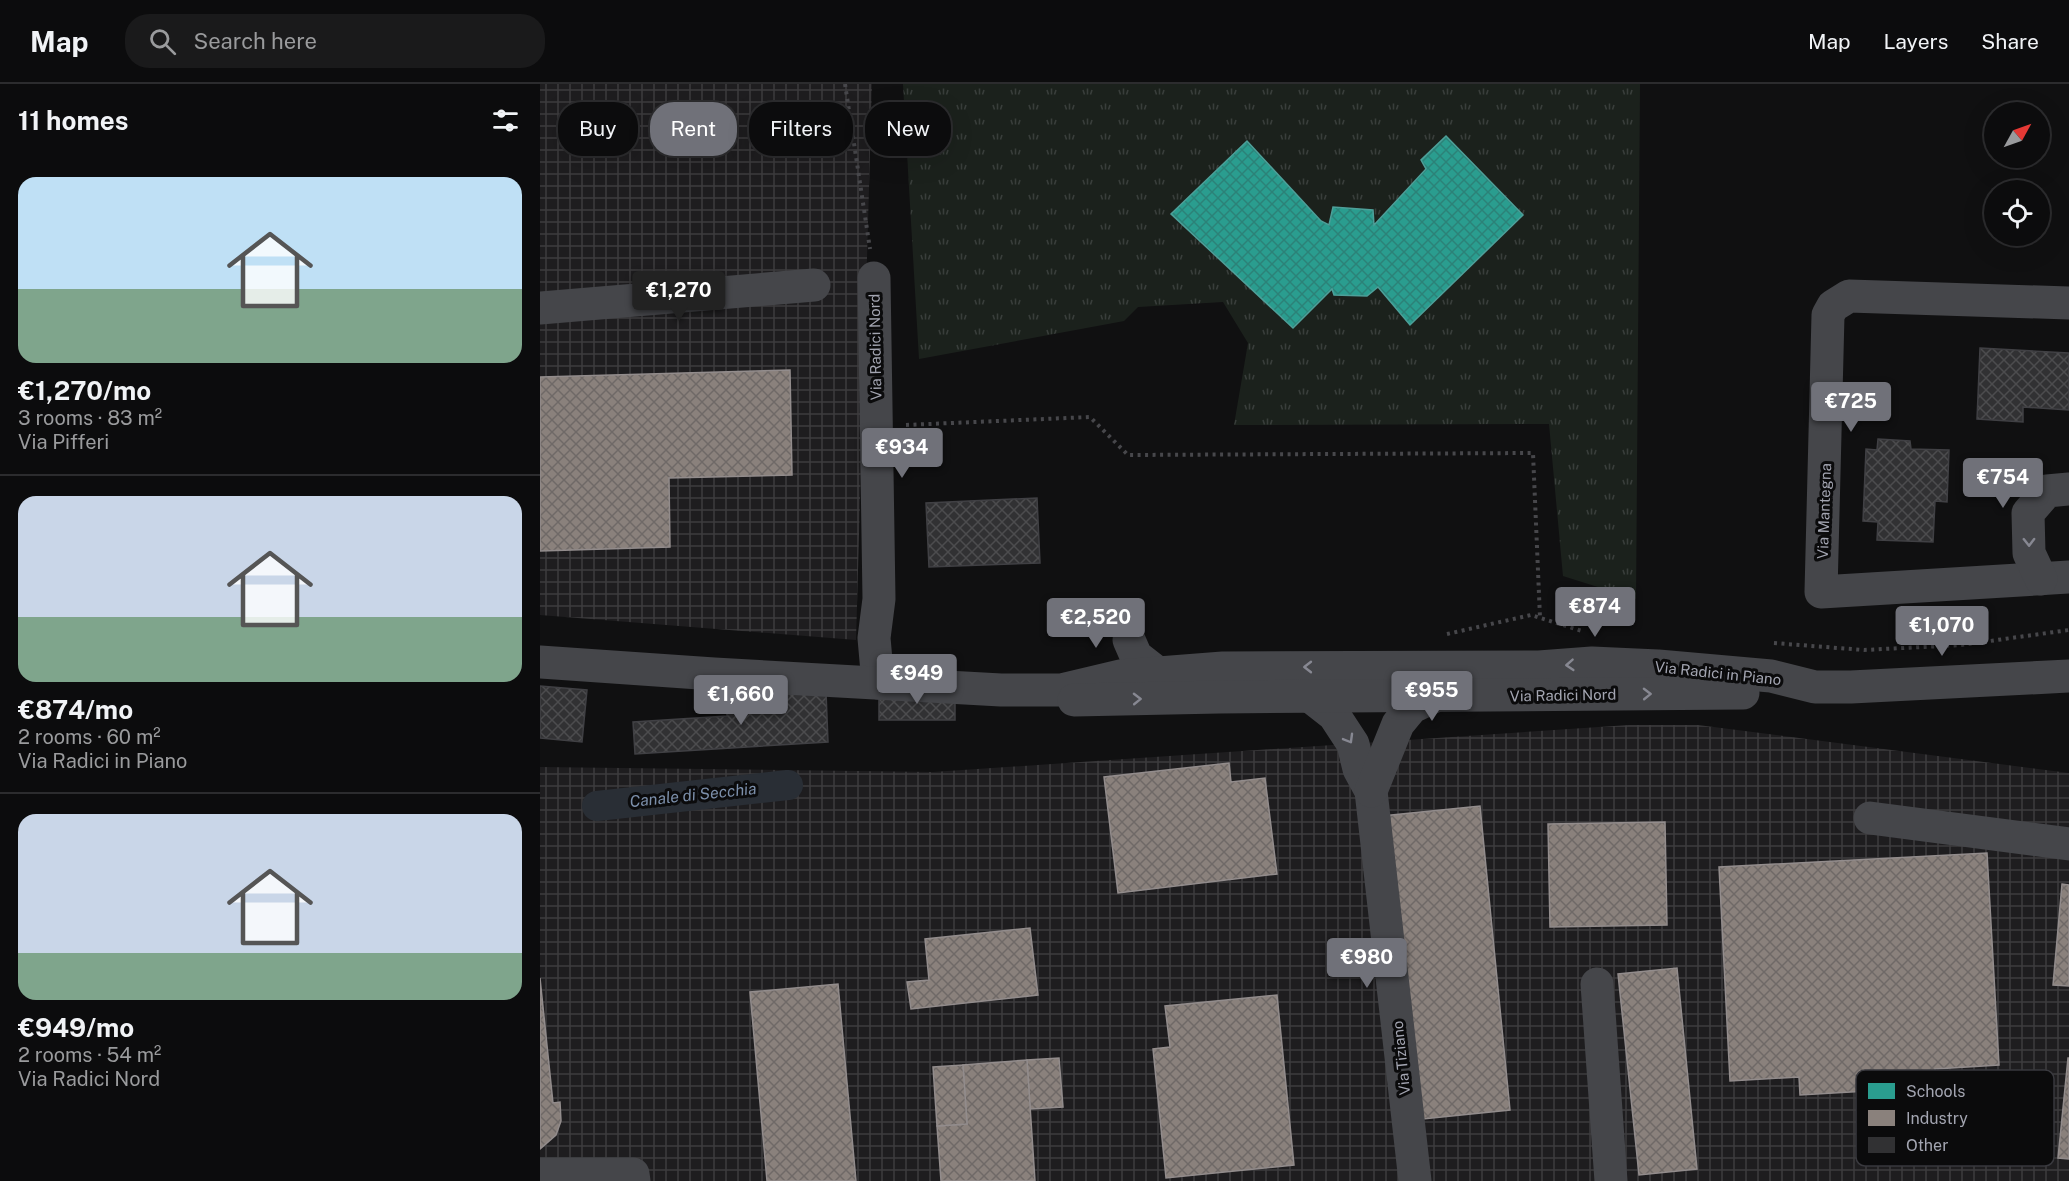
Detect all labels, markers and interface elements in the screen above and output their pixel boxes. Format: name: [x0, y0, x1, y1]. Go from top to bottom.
search box: [125, 14, 545, 68]
text: Map: [30, 25, 89, 58]
icon: search: [146, 25, 179, 58]
text: Search here: [194, 28, 317, 54]
text: Map: [1808, 29, 1851, 54]
text: Layers: [1884, 29, 1948, 54]
text: Share: [1981, 29, 2039, 54]
chip: Buy: [558, 102, 638, 156]
chip: Rent: [650, 102, 737, 156]
chip: Filters: [749, 102, 853, 156]
chip: New: [865, 102, 951, 156]
north arrow: [1984, 102, 2050, 168]
map controls: [1984, 102, 2050, 246]
icon: filters: [489, 104, 522, 137]
text: 11 homes: [18, 105, 128, 136]
button: locate: [1984, 180, 2050, 246]
icon: home: [216, 216, 324, 324]
pin: €1,270: [630, 271, 728, 322]
text: €1,270: [646, 278, 712, 302]
street label: Via Radici Nord: [866, 294, 884, 400]
text: €1,270/mo: [18, 375, 151, 406]
pin: €725: [1815, 382, 1887, 433]
text: €725: [1825, 389, 1877, 413]
text: 3 rooms · 83 m²: [18, 406, 162, 430]
pin: €934: [866, 428, 938, 479]
text: Via Pifferi: [18, 430, 109, 454]
text: €934: [876, 435, 928, 459]
pin: €754: [1967, 458, 2039, 509]
street label: Via Mantegna: [1814, 463, 1834, 559]
text: €754: [1977, 465, 2029, 489]
icon: home: [216, 535, 324, 643]
one-way arrow: [2022, 537, 2035, 546]
pin: €874: [1559, 587, 1631, 638]
text: €874: [1569, 594, 1621, 618]
pin: €2,520: [1047, 598, 1145, 649]
text: €2,520: [1061, 605, 1131, 629]
pin: €1,070: [1893, 606, 1991, 657]
text: €1,070: [1910, 613, 1974, 637]
pin: €949: [881, 654, 953, 705]
one-way arrow: [1565, 658, 1574, 671]
street label: Via Radici in Piano: [1654, 658, 1782, 688]
text: €949: [891, 661, 943, 685]
one-way arrow: [1303, 661, 1312, 673]
pin: €955: [1396, 671, 1468, 722]
pin: €1,660: [692, 675, 790, 726]
text: €955: [1405, 678, 1459, 702]
text: €1,660: [708, 682, 774, 706]
street label: Via Radici Nord: [1510, 686, 1616, 704]
one-way arrow: [1642, 687, 1651, 700]
one-way arrow: [1132, 693, 1141, 706]
text: €874/mo: [18, 694, 133, 725]
text: 2 rooms · 60 m²: [18, 725, 161, 749]
one-way arrow: [1341, 733, 1353, 743]
text: Via Radici in Piano: [18, 749, 187, 773]
water label: Canale di Secchia: [629, 779, 757, 811]
icon: home: [216, 853, 324, 961]
pin: €980: [1331, 938, 1403, 989]
text: €980: [1341, 945, 1393, 969]
text: €949/mo: [18, 1012, 134, 1043]
street label: Via Tiziano: [1389, 1020, 1413, 1096]
text: 2 rooms · 54 m²: [18, 1043, 161, 1067]
text: Via Radici Nord: [18, 1067, 160, 1091]
legend: [1856, 1070, 2054, 1166]
text: Schools: [1906, 1082, 1965, 1101]
text: Industry: [1906, 1109, 1968, 1128]
text: Other: [1906, 1136, 1948, 1155]

